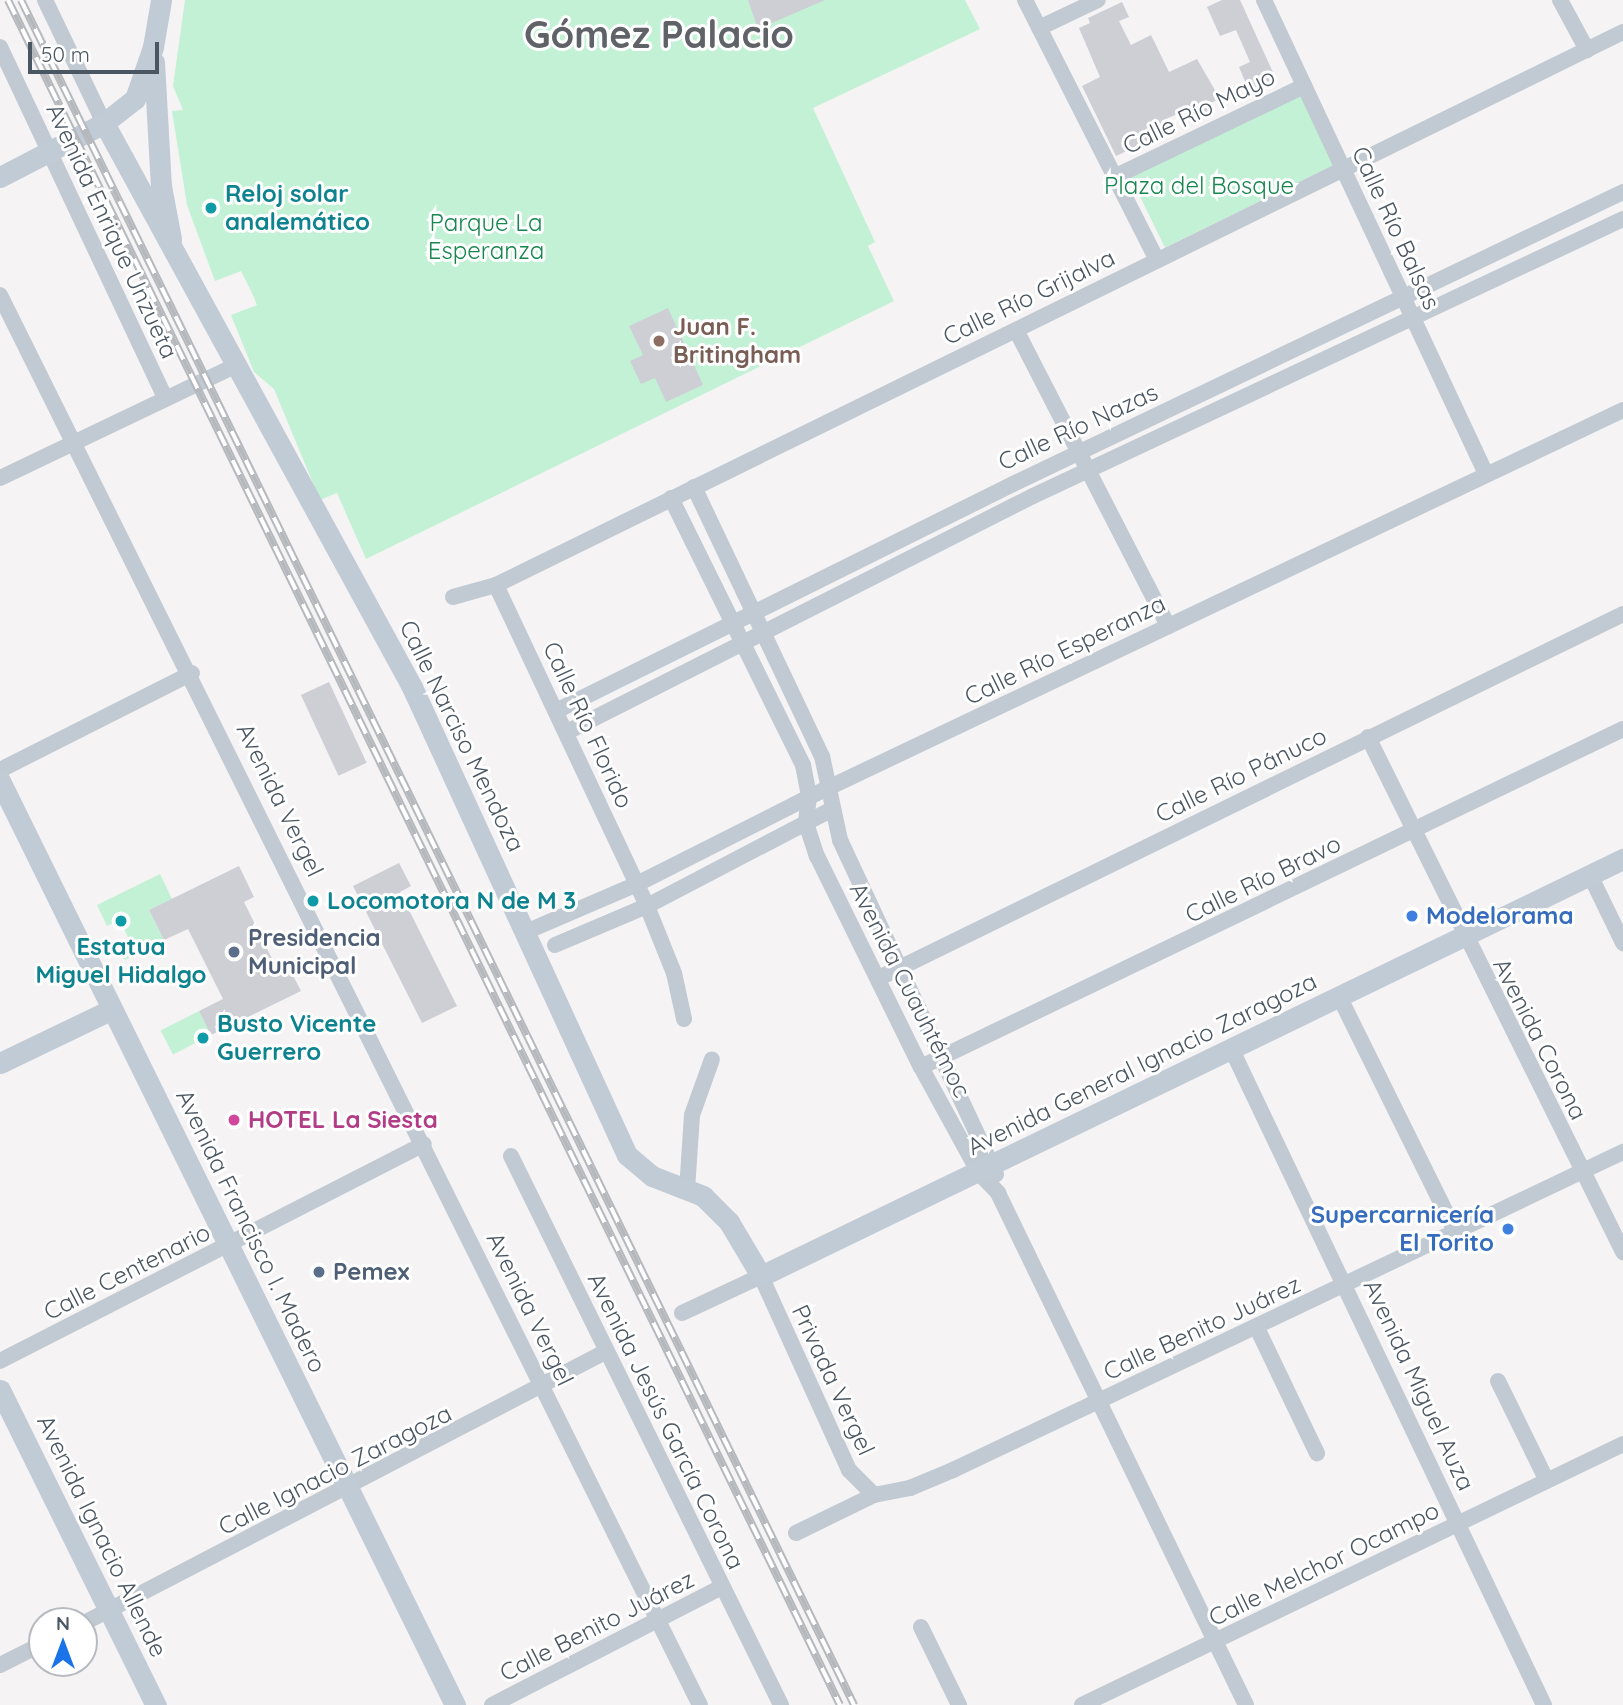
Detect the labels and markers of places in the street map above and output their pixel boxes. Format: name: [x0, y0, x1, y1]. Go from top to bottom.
place label: Reloj solar analemático: [225, 180, 370, 236]
marker: Reloj solar analemático: [203, 200, 219, 216]
place label: Juan F. Britingham: [673, 313, 801, 369]
marker: Juan F. Britingham: [651, 333, 667, 349]
place label: Locomotora N de M 3: [327, 887, 576, 915]
marker: Locomotora N de M 3: [305, 893, 321, 909]
place label: Modelorama: [1426, 902, 1573, 930]
marker: Modelorama: [1404, 908, 1420, 924]
marker: Estatua Miguel Hidalgo: [113, 913, 129, 929]
place label: Presidencia Municipal: [248, 924, 381, 980]
place label: Estatua Miguel Hidalgo: [36, 933, 206, 989]
marker: Presidencia Municipal: [226, 944, 242, 960]
place label: Busto Vicente Guerrero: [217, 1010, 377, 1066]
marker: Busto Vicente Guerrero: [195, 1030, 211, 1046]
place label: HOTEL La Siesta: [248, 1106, 438, 1134]
marker: HOTEL La Siesta: [226, 1112, 242, 1128]
place label: Supercarnicería El Torito: [1311, 1201, 1494, 1257]
marker: Supercarnicería El Torito: [1500, 1221, 1516, 1237]
place label: Pemex: [333, 1258, 409, 1286]
marker: Pemex: [311, 1264, 327, 1280]

